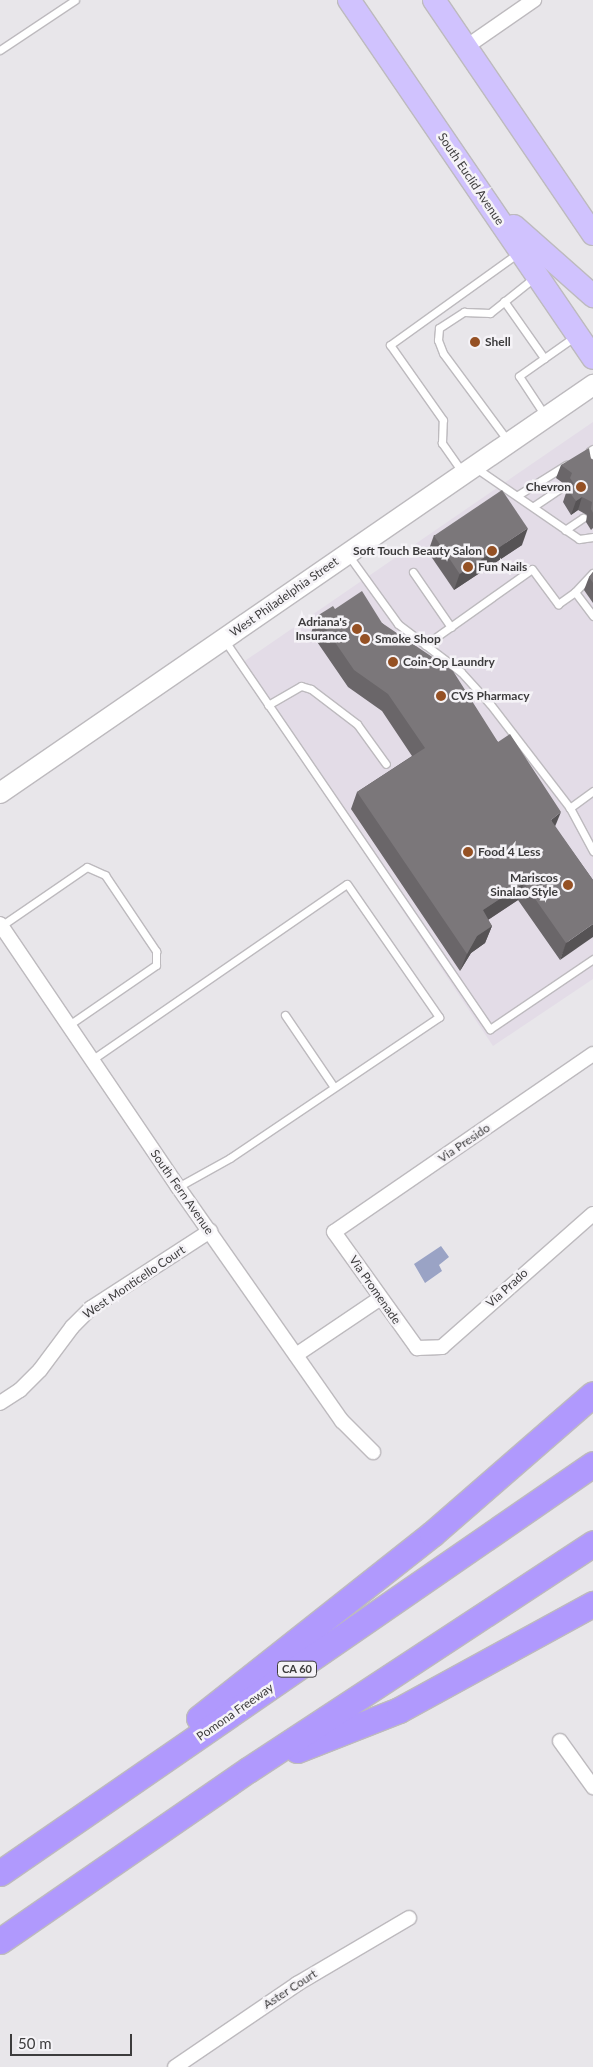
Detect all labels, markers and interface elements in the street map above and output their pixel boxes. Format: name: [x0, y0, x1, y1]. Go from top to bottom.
street label: South Euclid Avenue: [435, 130, 507, 228]
place label: Shell: [485, 335, 511, 349]
marker: Shell: [469, 336, 481, 348]
place label: Chevron: [526, 480, 571, 494]
marker: Chevron: [575, 481, 587, 493]
place label: Soft Touch Beauty Salon: [352, 544, 482, 558]
marker: Soft Touch Beauty Salon: [486, 545, 498, 557]
street label: West Philadelphia Street: [227, 554, 341, 640]
place label: Fun Nails: [478, 560, 527, 574]
marker: Fun Nails: [462, 561, 474, 573]
place label: Adriana's Insurance: [295, 615, 347, 643]
marker: Adriana's Insurance: [351, 623, 363, 635]
place label: Smoke Shop: [375, 632, 441, 646]
marker: Smoke Shop: [359, 633, 371, 645]
place label: Coin-Op Laundry: [403, 655, 495, 669]
marker: Coin-Op Laundry: [387, 656, 399, 668]
place label: CVS Pharmacy: [451, 689, 530, 703]
marker: CVS Pharmacy: [435, 690, 447, 702]
place label: Food 4 Less: [478, 845, 541, 859]
marker: Food 4 Less: [462, 846, 474, 858]
place label: Mariscos Sinalao Style: [490, 871, 558, 899]
marker: Mariscos Sinalao Style: [562, 879, 574, 891]
street label: Via Presido: [435, 1120, 493, 1166]
street label: South Fern Avenue: [147, 1147, 217, 1237]
street label: West Monticello Court: [80, 1242, 188, 1322]
street label: Via Promenade: [346, 1253, 404, 1327]
street label: Via Prado: [483, 1266, 531, 1310]
road number: CA 60: [276, 1660, 318, 1678]
street label: Pomona Freeway: [194, 1680, 276, 1744]
street label: Aster Court: [260, 1966, 320, 2012]
scale bar: [12, 2024, 135, 2056]
text: 50 m: [18, 2034, 52, 2052]

